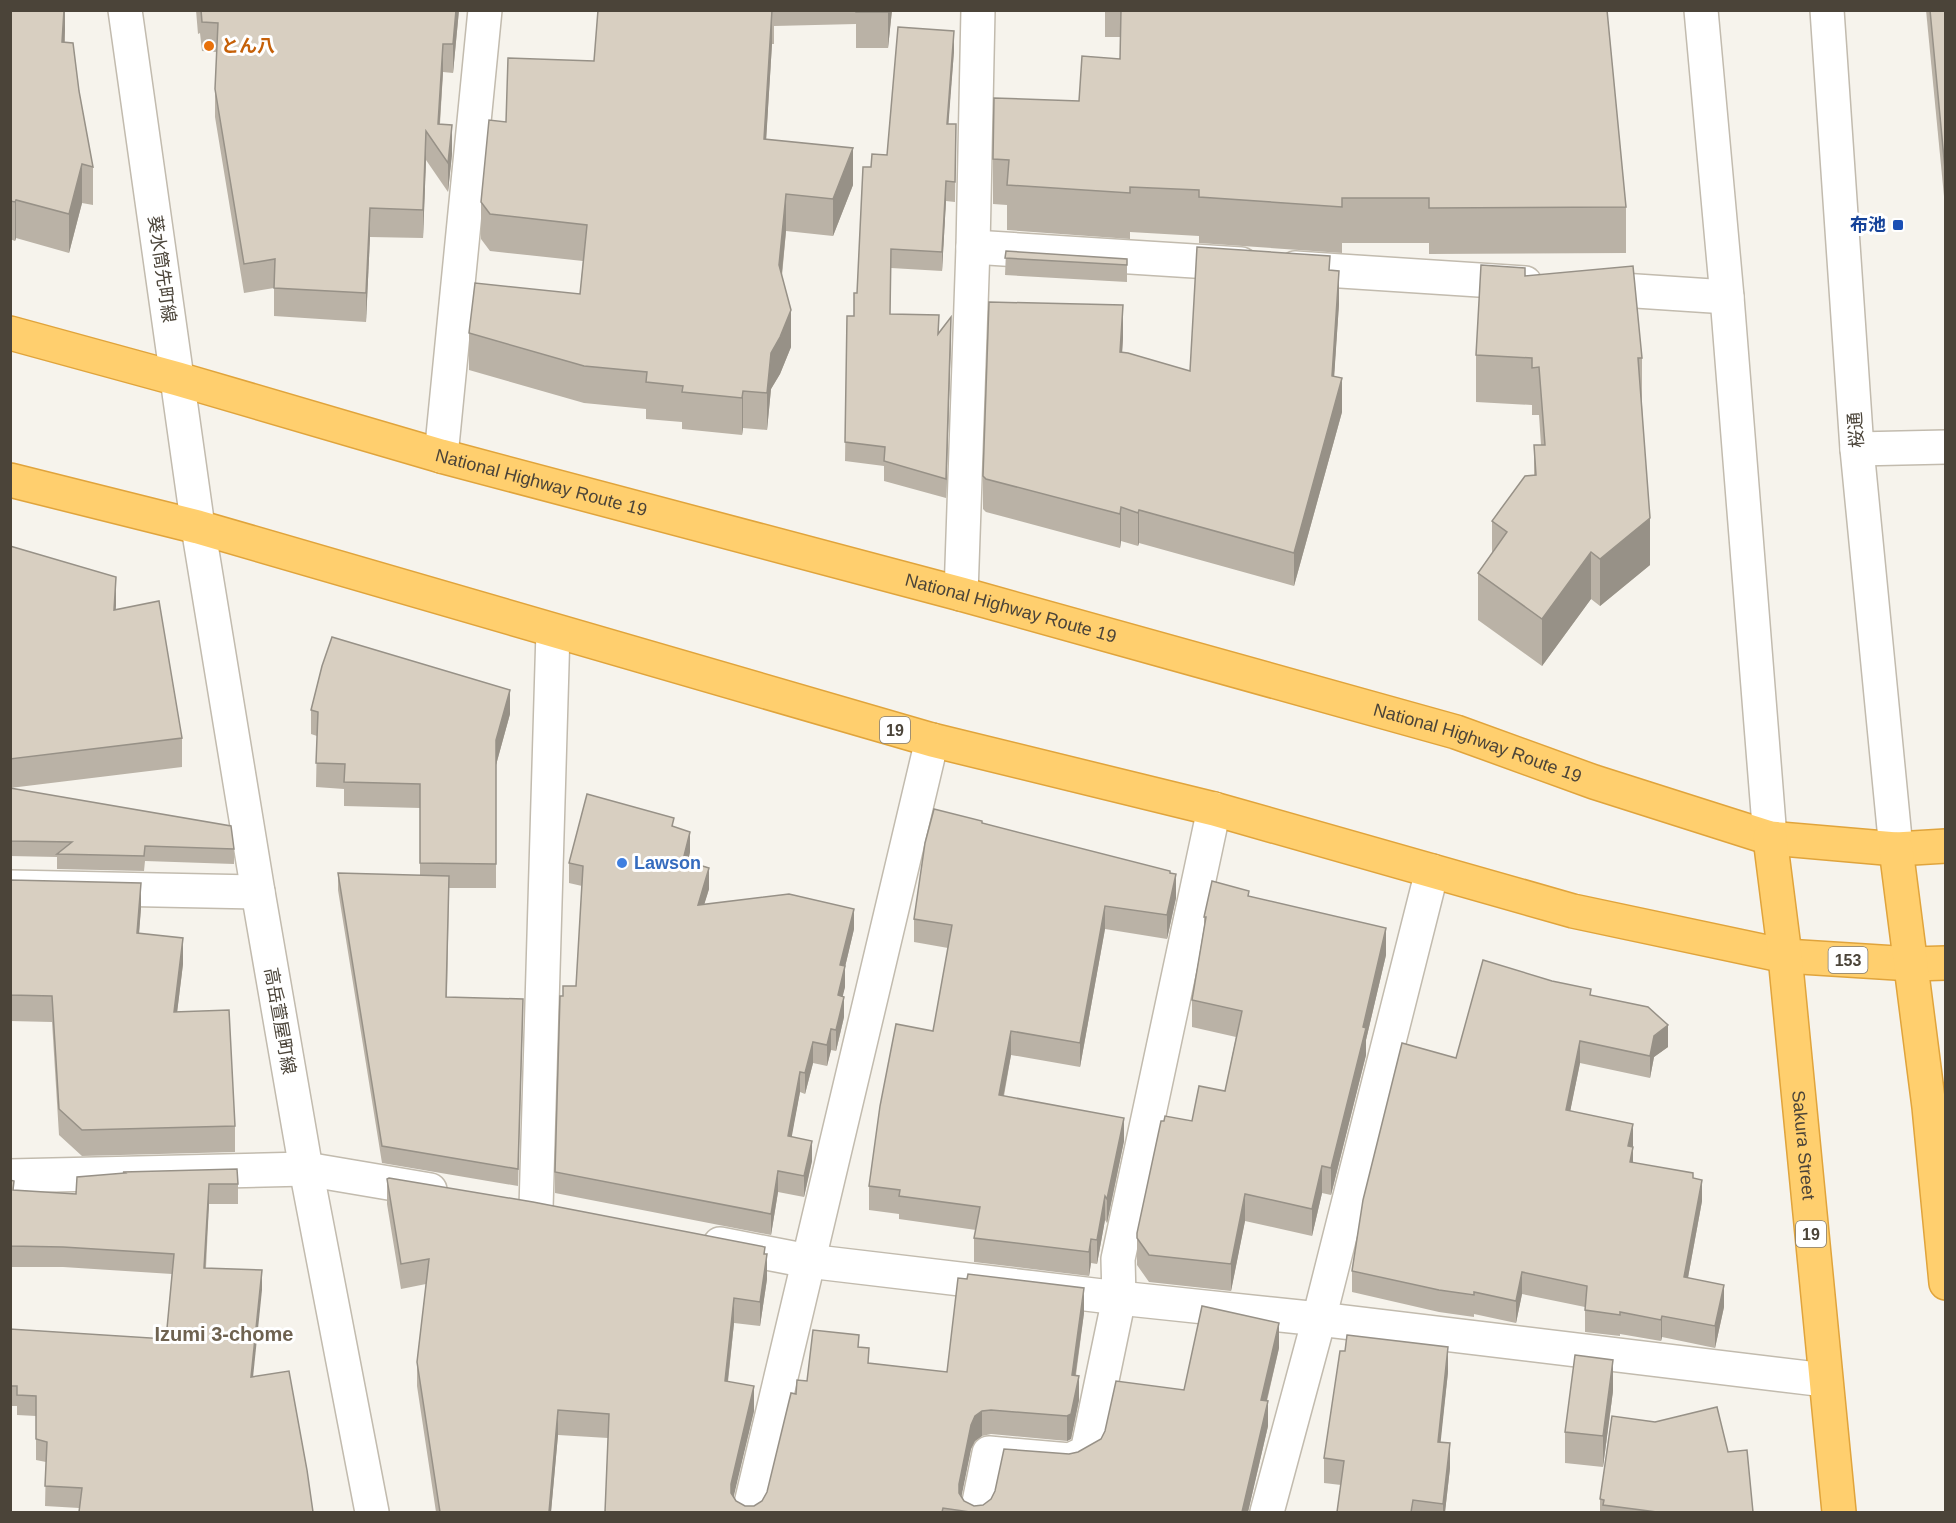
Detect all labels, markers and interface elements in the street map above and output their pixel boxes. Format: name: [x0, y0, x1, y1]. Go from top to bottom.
place label: とん八: [221, 36, 275, 56]
marker: とん八: [202, 39, 216, 53]
street label: 葵水筒先町線: [145, 214, 179, 324]
place label: 布池: [1850, 215, 1886, 235]
marker: 布池: [1891, 218, 1905, 232]
street label: 桜通: [1845, 411, 1867, 449]
street label: National Highway Route 19: [433, 445, 649, 520]
street label: National Highway Route 19: [903, 570, 1119, 647]
street label: National Highway Route 19: [1371, 699, 1584, 787]
road number: 19: [880, 717, 910, 743]
place label: Lawson: [634, 853, 701, 873]
marker: Lawson: [615, 856, 629, 870]
road number: 153: [1828, 947, 1868, 973]
street label: 高岳萱屋町線: [261, 966, 299, 1076]
street label: Sakura Street: [1788, 1089, 1819, 1201]
road number: 19: [1796, 1221, 1826, 1247]
district label: Izumi 3-chome: [155, 1323, 293, 1345]

